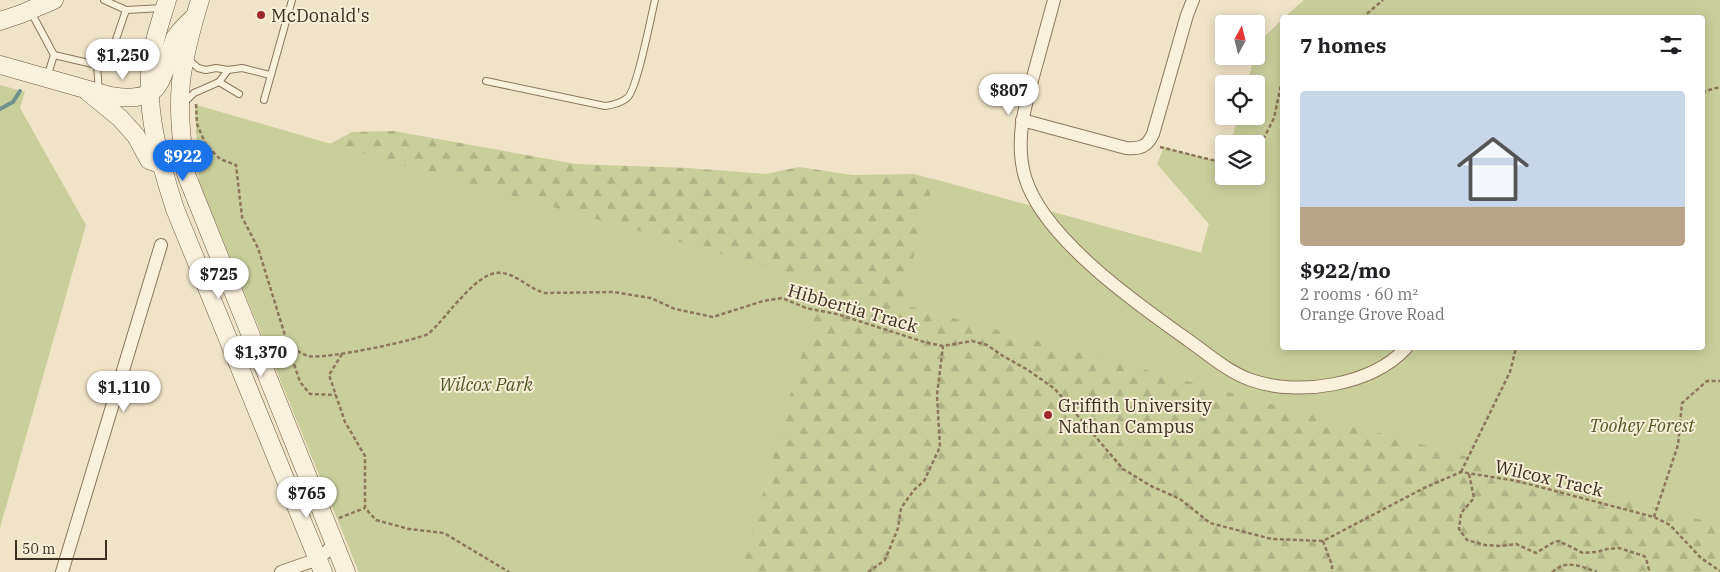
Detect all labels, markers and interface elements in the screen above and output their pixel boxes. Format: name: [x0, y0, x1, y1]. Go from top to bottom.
place label: McDonald's: [271, 4, 370, 27]
marker: McDonald's: [255, 9, 267, 21]
north arrow: [1215, 15, 1265, 65]
map controls: [1215, 15, 1265, 185]
text: 7 homes: [1300, 31, 1386, 59]
icon: filters: [1657, 31, 1685, 59]
pin: $1,250: [82, 38, 164, 81]
text: $1,250: [97, 45, 149, 65]
pin: $807: [979, 74, 1039, 116]
button: locate: [1215, 75, 1265, 125]
text: $807: [990, 80, 1028, 100]
icon: home: [1448, 124, 1538, 214]
button: layers: [1215, 135, 1265, 185]
pin: $922: [153, 140, 213, 182]
text: $922: [164, 146, 202, 166]
text: $922/mo: [1300, 256, 1391, 284]
pin: $725: [189, 258, 249, 300]
text: $725: [200, 264, 238, 284]
street label: Hibbertia Track: [785, 278, 921, 338]
text: 2 rooms · 60 m²: [1300, 284, 1418, 304]
text: Orange Grove Road: [1300, 304, 1445, 324]
pin: $1,370: [220, 336, 302, 378]
text: $1,370: [235, 342, 287, 362]
pin: $1,110: [83, 370, 165, 413]
park label: Wilcox Park: [439, 373, 534, 396]
text: $1,110: [98, 377, 150, 397]
place label: Griffith University Nathan Campus: [1058, 394, 1212, 438]
marker: Griffith University Nathan Campus: [1042, 409, 1054, 421]
park label: Toohey Forest: [1589, 414, 1695, 437]
street label: Wilcox Track: [1493, 454, 1606, 502]
pin: $765: [277, 476, 337, 519]
text: $765: [288, 483, 326, 503]
scale bar: [15, 537, 108, 560]
text: 50 m: [22, 540, 55, 558]

